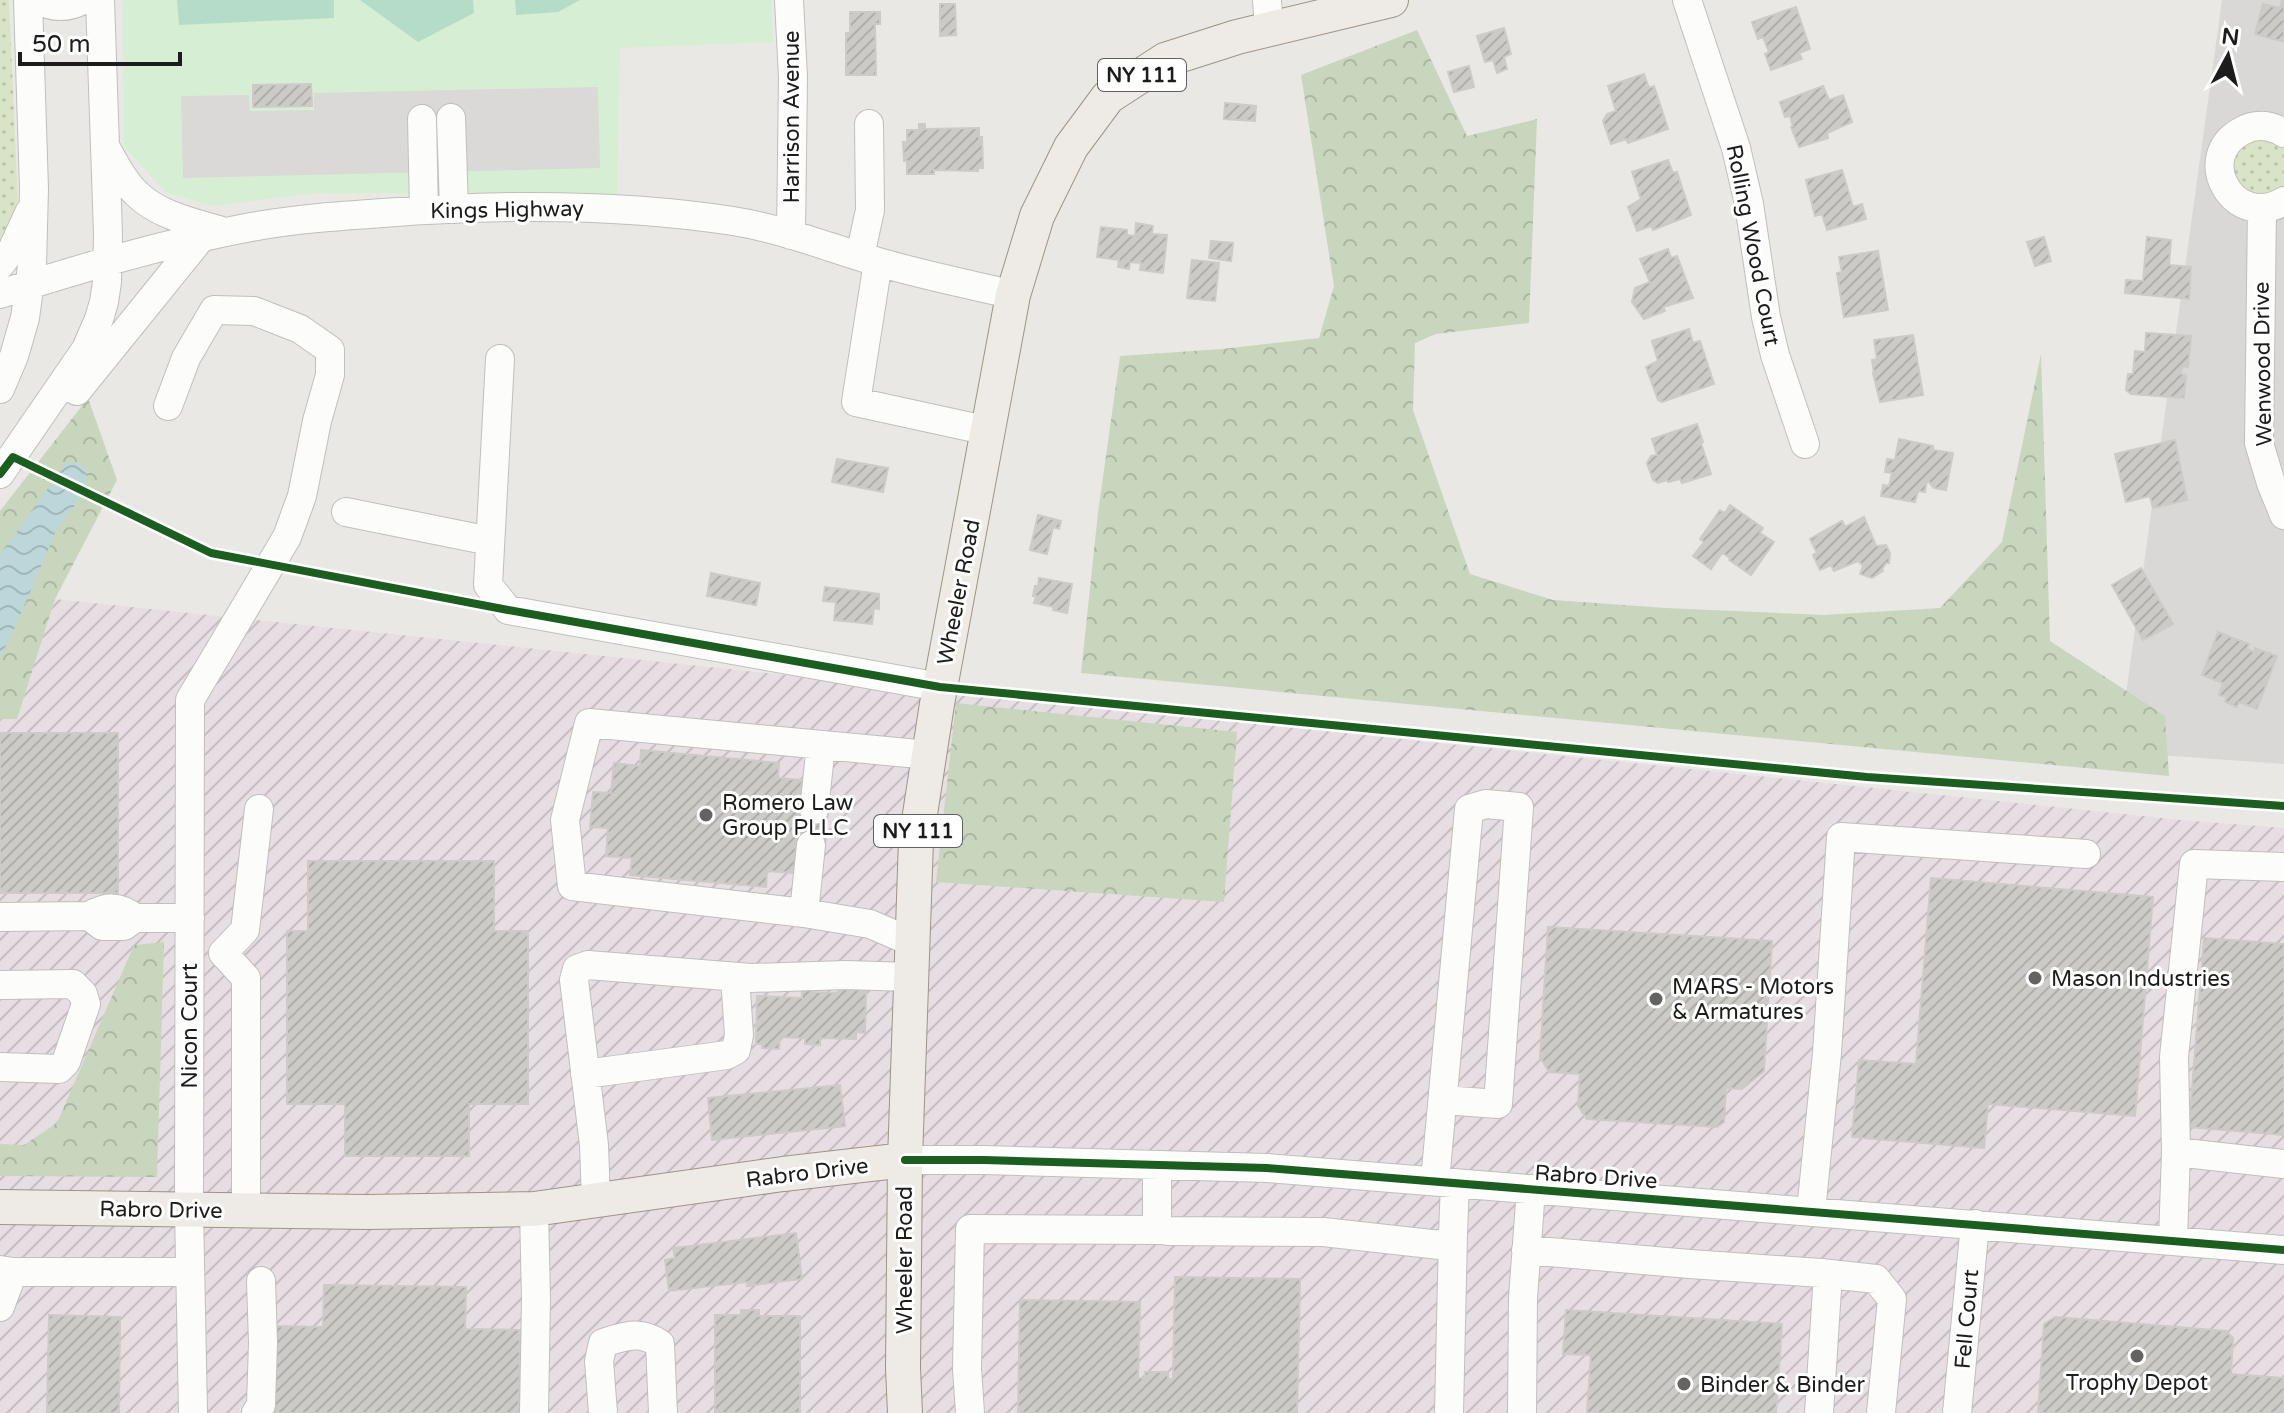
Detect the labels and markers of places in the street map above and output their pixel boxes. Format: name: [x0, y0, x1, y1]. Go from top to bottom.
place label: Romero Law Group PLLC: [722, 790, 853, 841]
marker: Romero Law Group PLLC: [697, 806, 715, 824]
place label: Mason Industries: [2051, 966, 2230, 992]
marker: Mason Industries: [2026, 969, 2044, 987]
place label: MARS - Motors & Armatures: [1672, 974, 1834, 1025]
marker: MARS - Motors & Armatures: [1647, 990, 1665, 1008]
marker: Trophy Depot: [2128, 1347, 2146, 1365]
place label: Trophy Depot: [2066, 1370, 2208, 1396]
place label: Binder & Binder: [1700, 1372, 1866, 1398]
marker: Binder & Binder: [1675, 1375, 1693, 1393]

